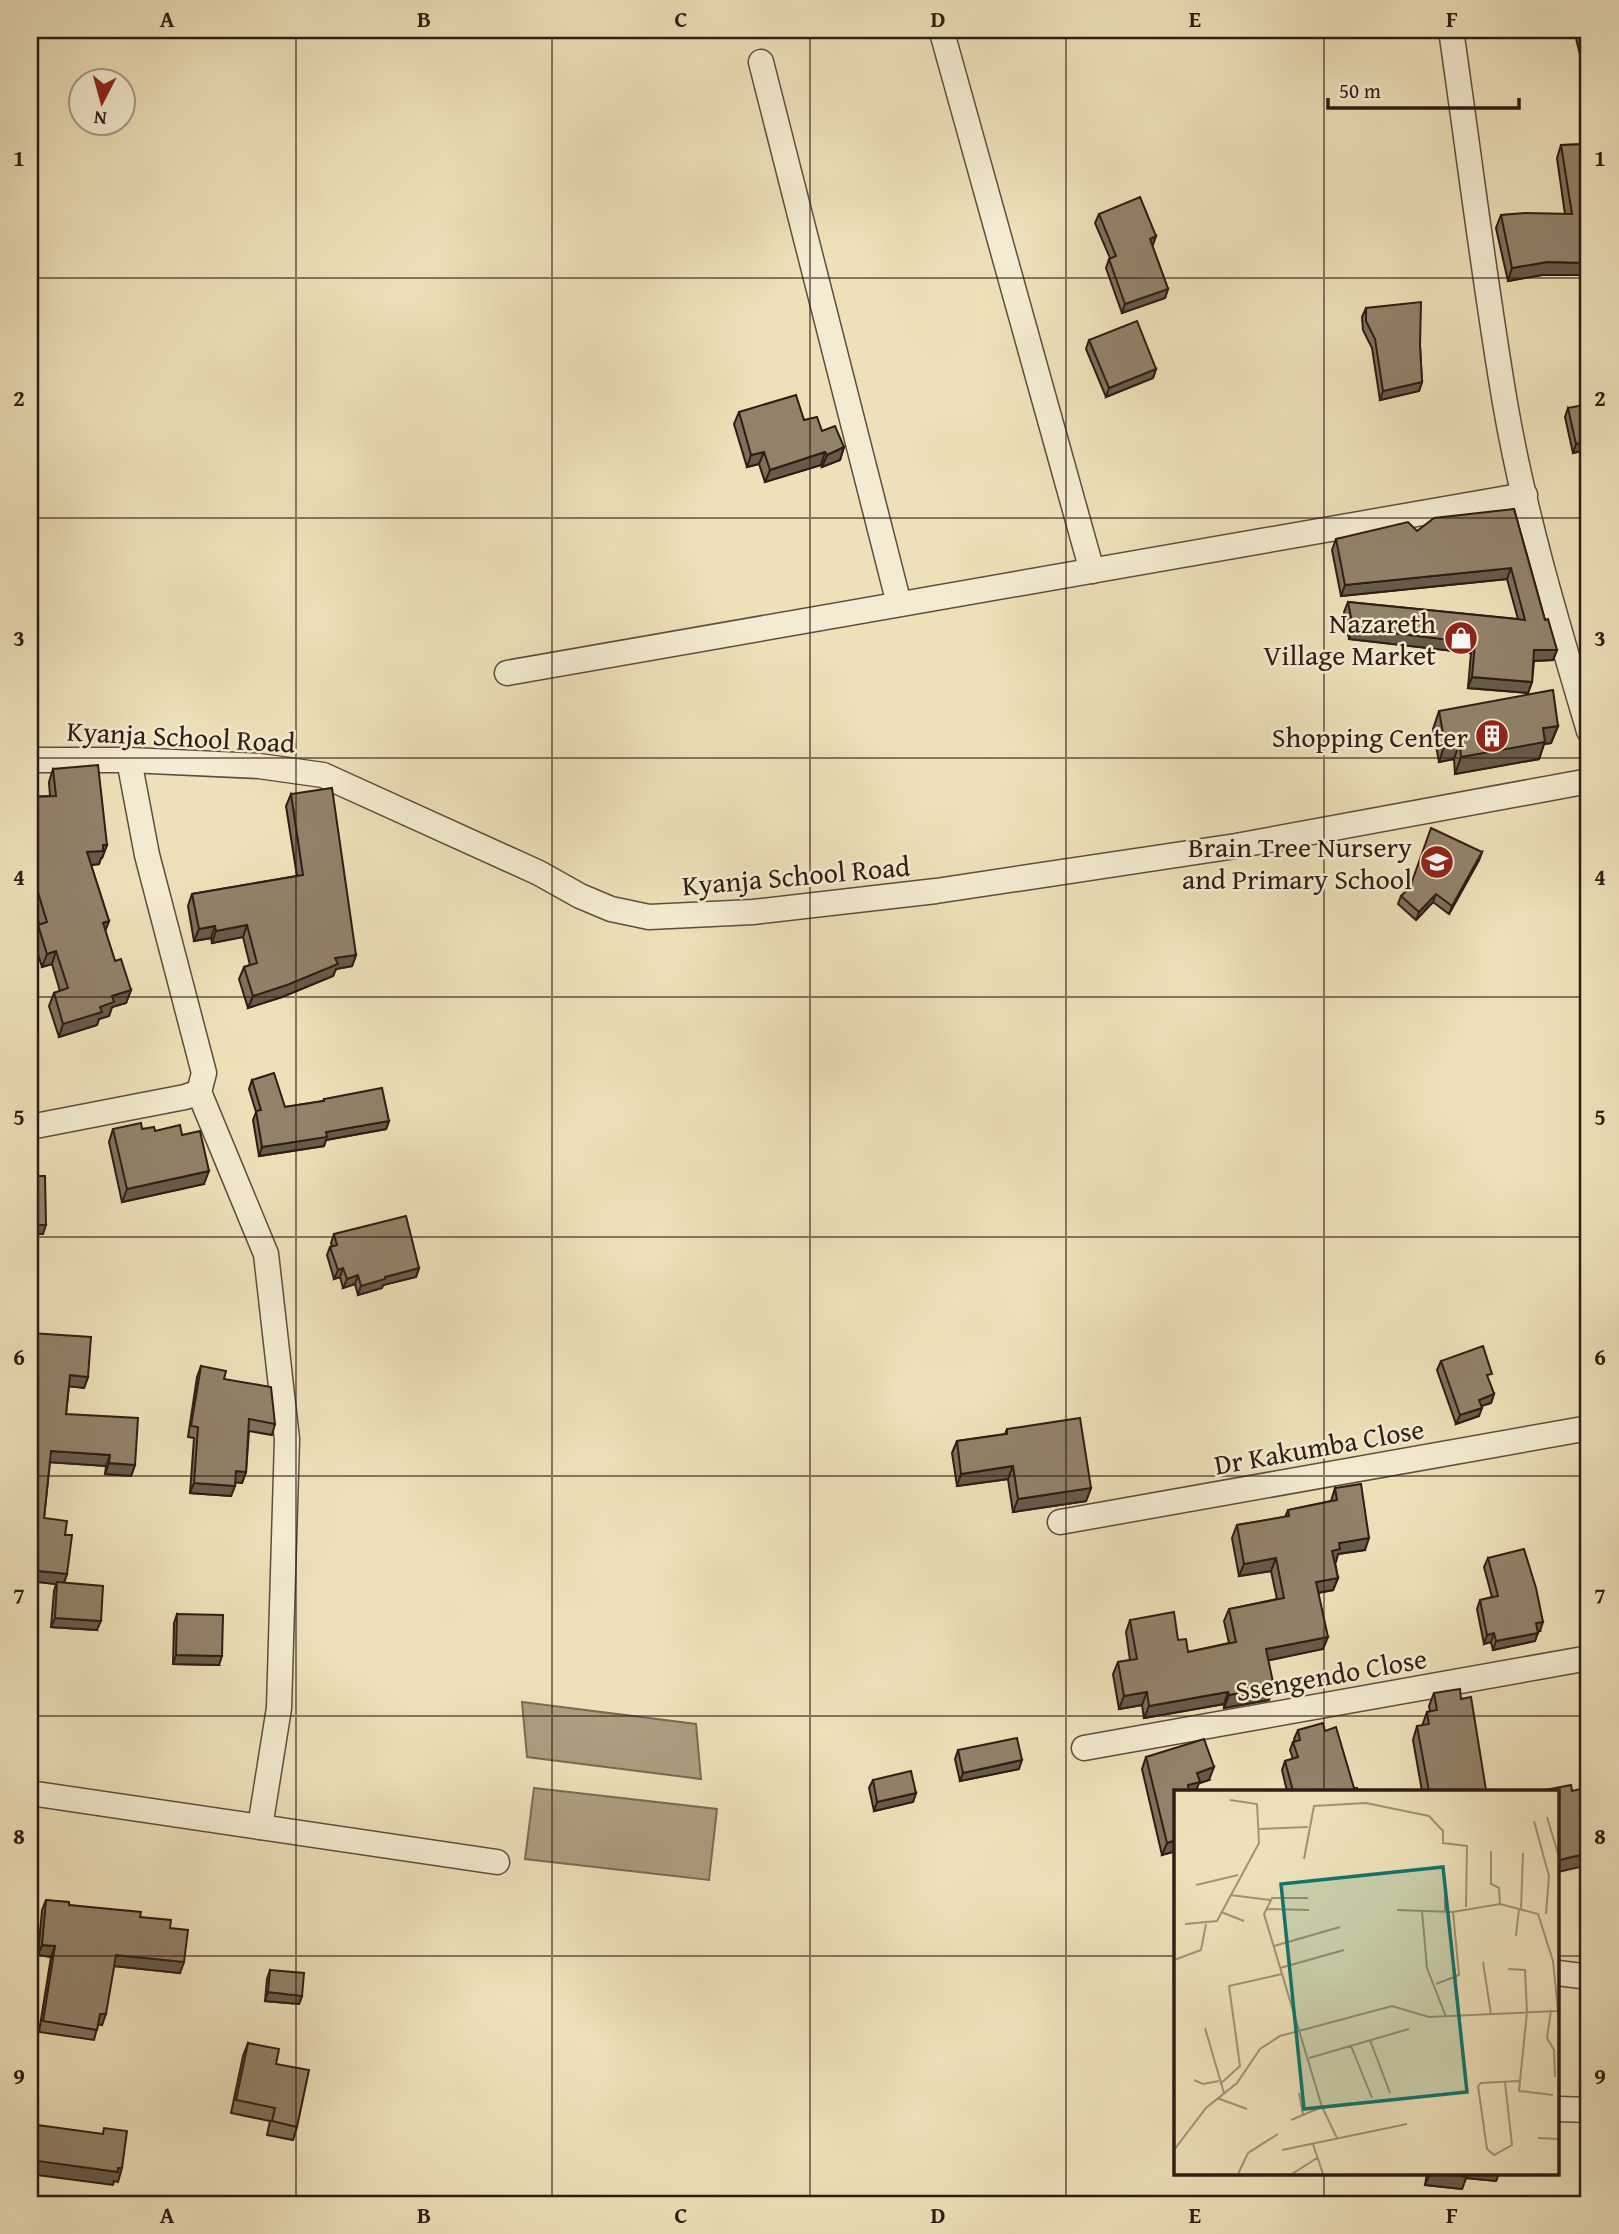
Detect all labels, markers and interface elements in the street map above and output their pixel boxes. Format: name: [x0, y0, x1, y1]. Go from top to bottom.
text: A: [160, 2, 175, 35]
text: B: [417, 2, 431, 35]
text: C: [674, 2, 688, 35]
text: D: [931, 2, 946, 35]
text: E: [1189, 2, 1201, 35]
text: F: [1446, 2, 1458, 35]
north arrow: [66, 66, 136, 136]
scale bar: [1328, 66, 1519, 110]
text: 50 m: [1339, 75, 1381, 106]
text: N: [92, 104, 108, 133]
text: 1: [13, 141, 25, 174]
text: 1: [1594, 141, 1606, 174]
text: 2: [13, 381, 25, 414]
text: 2: [1594, 381, 1606, 414]
place label: Nazareth Village Market: [1263, 602, 1436, 675]
shop icon: Nazareth Village Market: [1442, 619, 1480, 657]
text: 3: [13, 621, 25, 654]
text: 3: [1594, 621, 1606, 654]
street label: Kyanja School Road: [66, 710, 296, 762]
place label: Shopping Center: [1272, 716, 1468, 757]
building icon: Shopping Center: [1473, 717, 1511, 755]
place label: Brain Tree Nursery and Primary School: [1182, 826, 1412, 899]
school or university icon: Brain Tree Nursery and Primary School: [1418, 843, 1456, 881]
street label: Kyanja School Road: [680, 845, 912, 905]
text: 4: [13, 860, 25, 893]
text: 4: [1594, 860, 1606, 893]
text: 5: [13, 1100, 25, 1133]
text: 5: [1594, 1100, 1606, 1133]
text: 6: [13, 1340, 25, 1373]
text: 6: [1594, 1340, 1606, 1373]
street label: Dr Kakumba Close: [1211, 1407, 1427, 1485]
text: 7: [13, 1579, 25, 1612]
text: 7: [1594, 1579, 1606, 1612]
street label: Ssengendo Close: [1232, 1637, 1430, 1711]
inset map: [1174, 1790, 1560, 2174]
text: 8: [13, 1819, 25, 1852]
text: 8: [1594, 1819, 1606, 1852]
text: 9: [13, 2059, 25, 2092]
text: 9: [1594, 2059, 1606, 2092]
text: A: [160, 2198, 175, 2231]
text: B: [417, 2198, 431, 2231]
text: C: [674, 2198, 688, 2231]
text: D: [931, 2198, 946, 2231]
text: E: [1189, 2198, 1201, 2231]
text: F: [1446, 2198, 1458, 2231]

